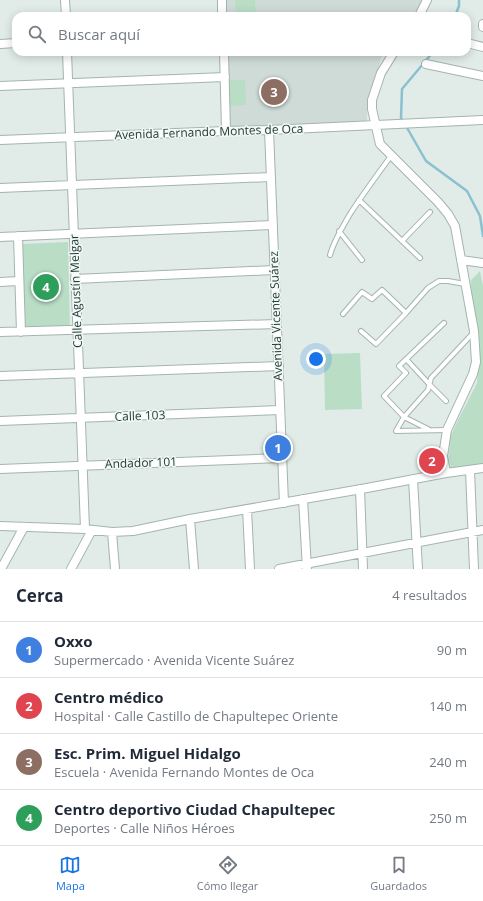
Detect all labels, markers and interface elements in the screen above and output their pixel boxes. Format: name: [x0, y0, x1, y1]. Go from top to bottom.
search box: [12, 12, 471, 56]
icon: search: [26, 23, 48, 45]
text: Buscar aquí: [58, 24, 140, 44]
pin: 3: [261, 77, 287, 107]
street label: Avenida Fernando Montes de Oca: [114, 120, 304, 143]
street label: Calle Agustín Melgar: [65, 234, 86, 348]
street label: Avenida Vicente Suárez: [265, 250, 286, 381]
pin: 4: [33, 272, 59, 302]
your location: [306, 349, 326, 369]
street label: Calle 103: [114, 406, 166, 425]
pin: 1: [265, 433, 291, 463]
pin: 2: [419, 446, 445, 476]
street label: Andador 101: [105, 453, 177, 472]
text: Cerca: [16, 584, 64, 607]
text: 4 resultados: [392, 586, 467, 604]
text: Oxxo: [54, 631, 93, 651]
text: 1: [25, 641, 33, 659]
text: 90 m: [437, 641, 467, 659]
text: Supermercado · Avenida Vicente Suárez: [54, 651, 294, 669]
text: Centro médico: [54, 687, 163, 707]
text: 2: [25, 697, 33, 715]
text: 140 m: [429, 697, 467, 715]
text: Hospital · Calle Castillo de Chapultepec Oriente: [54, 707, 338, 725]
text: Esc. Prim. Miguel Hidalgo: [54, 743, 241, 763]
text: 3: [25, 753, 33, 771]
text: 240 m: [429, 753, 467, 771]
text: Escuela · Avenida Fernando Montes de Oca: [54, 763, 314, 781]
text: Centro deportivo Ciudad Chapultepec: [54, 799, 335, 819]
text: 4: [25, 809, 33, 827]
text: 250 m: [429, 809, 467, 827]
text: Deportes · Calle Niños Héroes: [54, 819, 235, 837]
tab: Mapa: [56, 854, 85, 893]
tab: Cómo llegar: [197, 854, 258, 893]
tab: Guardados: [370, 854, 427, 893]

